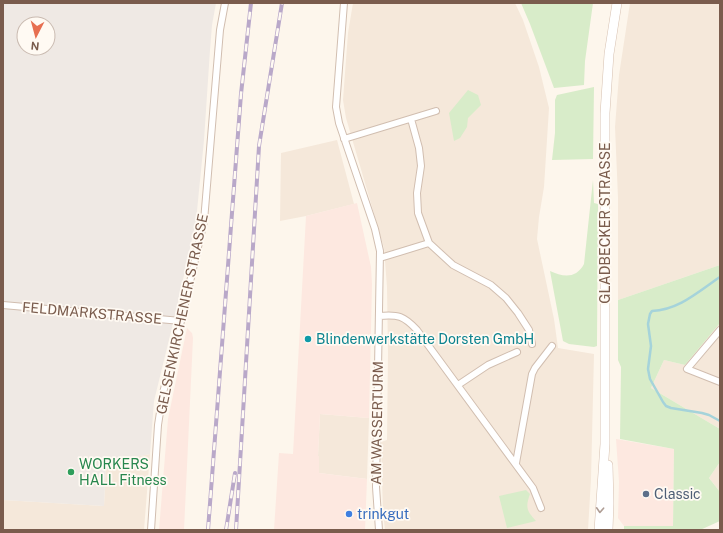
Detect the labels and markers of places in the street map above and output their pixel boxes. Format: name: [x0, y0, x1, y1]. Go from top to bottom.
place label: Blindenwerkstätte Dorsten GmbH: [316, 331, 534, 347]
marker: Blindenwerkstätte Dorsten GmbH: [303, 334, 313, 344]
place label: WORKERS HALL Fitness: [79, 456, 167, 488]
marker: WORKERS HALL Fitness: [66, 467, 76, 477]
place label: Classic: [654, 486, 701, 502]
marker: Classic: [641, 489, 651, 499]
place label: trinkgut: [357, 506, 409, 522]
marker: trinkgut: [344, 509, 354, 519]

